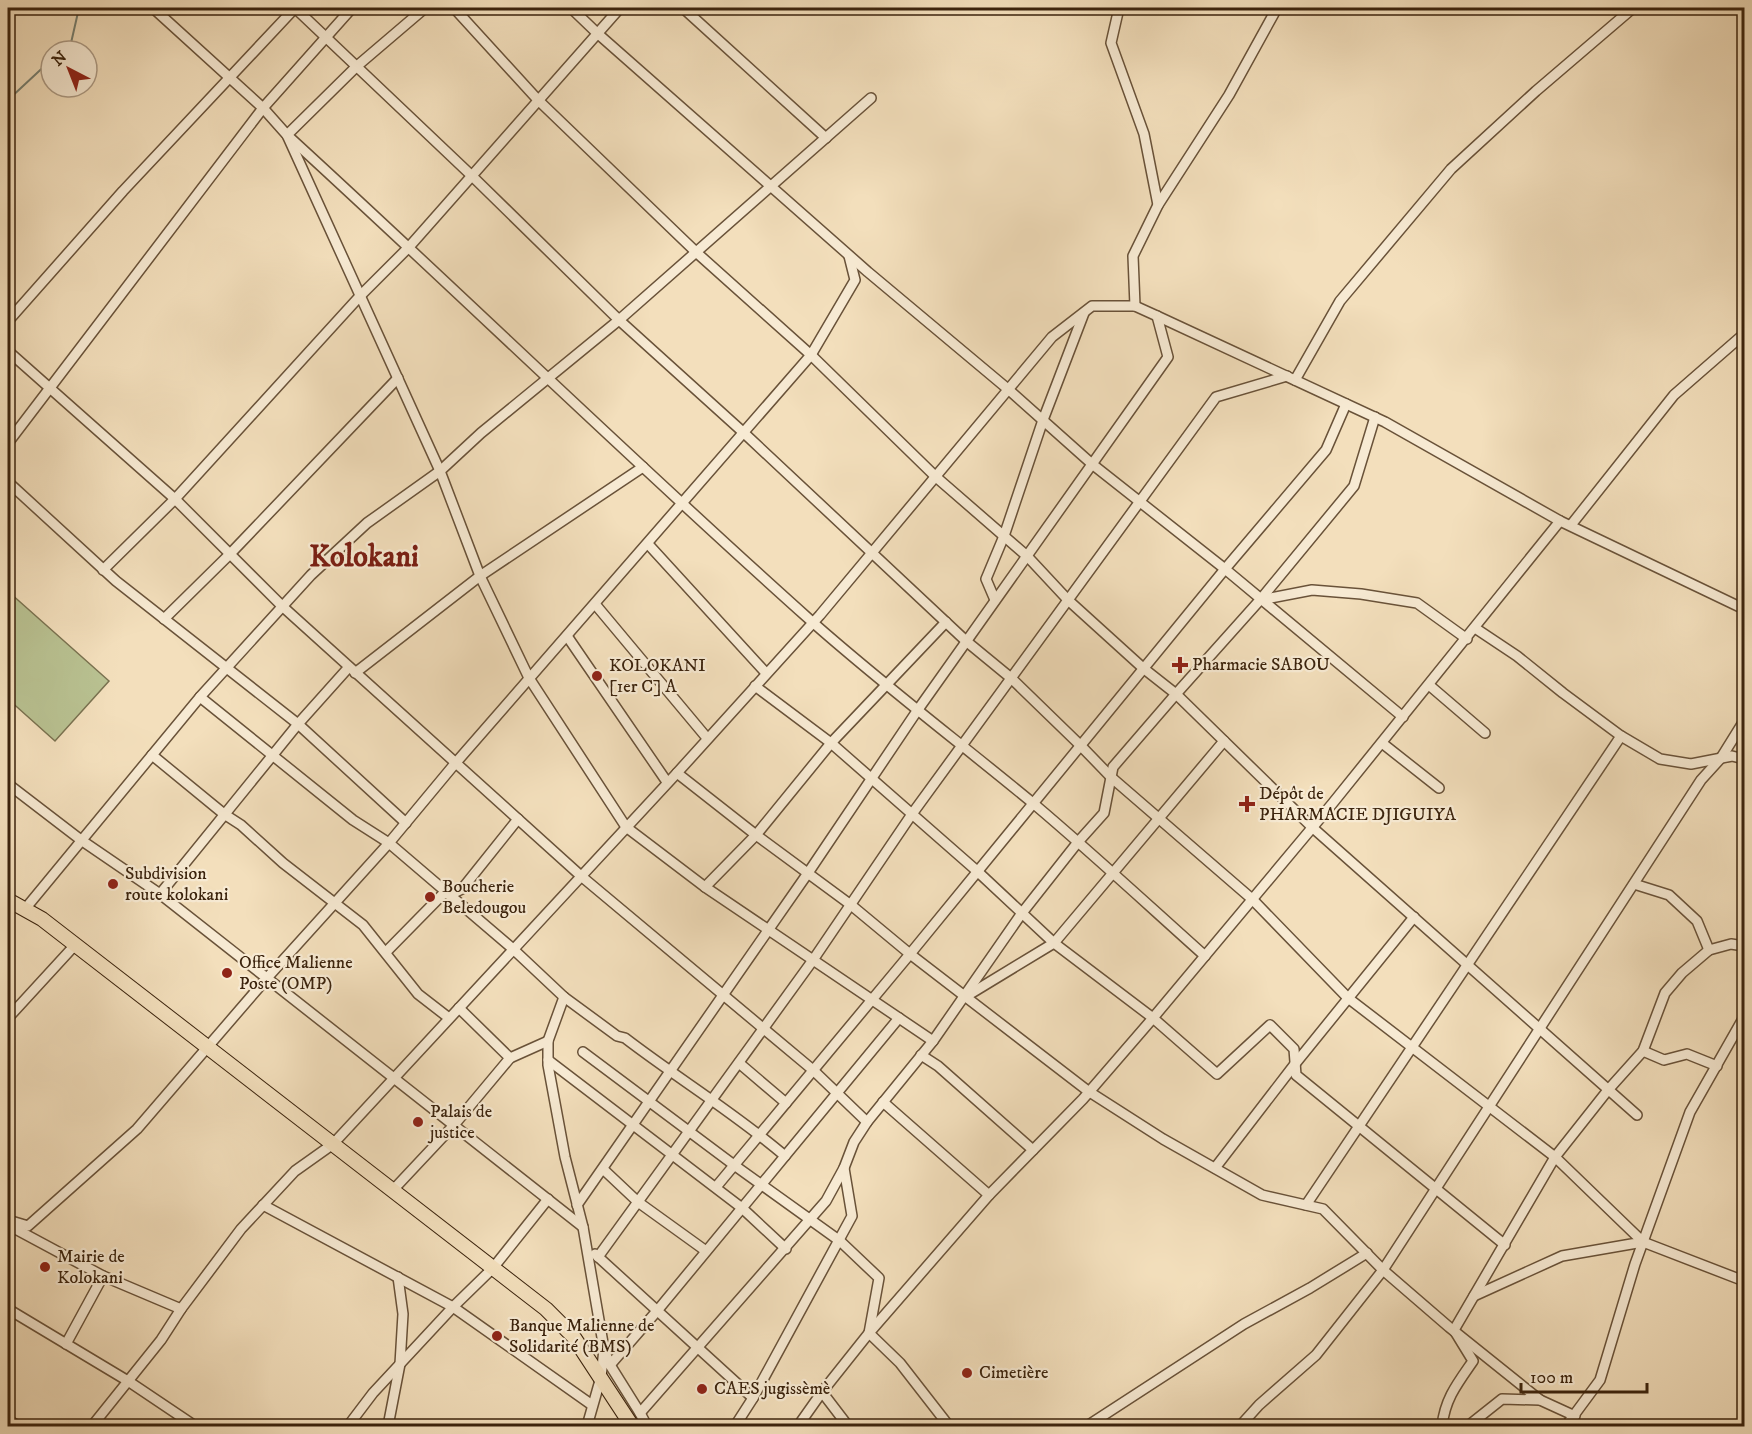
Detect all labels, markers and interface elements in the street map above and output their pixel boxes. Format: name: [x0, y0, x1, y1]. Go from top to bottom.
north arrow: [39, 39, 99, 99]
text: N: [48, 47, 71, 70]
district label: Kolokani: [309, 539, 419, 576]
place label: Pharmacie SABOU: [1192, 654, 1330, 676]
place label: KOLOKANI [1er C] A: [609, 655, 706, 698]
marker: Pharmacie SABOU: [1173, 658, 1187, 672]
marker: KOLOKANI [1er C] A: [590, 669, 604, 683]
place label: Dépôt de PHARMACIE DJIGUIYA: [1259, 783, 1456, 826]
marker: Dépôt de PHARMACIE DJIGUIYA: [1240, 797, 1254, 811]
place label: Subdivision route kolokani: [125, 863, 228, 906]
place label: Boucherie Beledougou: [442, 876, 527, 919]
marker: Subdivision route kolokani: [106, 877, 120, 891]
marker: Boucherie Beledougou: [423, 890, 437, 904]
place label: Office Malienne Poste (OMP): [239, 952, 353, 995]
marker: Office Malienne Poste (OMP): [220, 966, 234, 980]
place label: Palais de justice: [427, 1101, 492, 1144]
marker: Palais de justice: [411, 1115, 425, 1129]
place label: Mairie de Kolokani: [57, 1246, 125, 1289]
marker: Mairie de Kolokani: [38, 1260, 52, 1274]
place label: Banque Malienne de Solidarité (BMS): [509, 1315, 654, 1358]
marker: Banque Malienne de Solidarité (BMS): [490, 1329, 504, 1343]
scale bar: [1521, 1356, 1647, 1394]
place label: Cimetière: [979, 1362, 1048, 1384]
marker: Cimetière: [960, 1366, 974, 1380]
text: 100 m: [1530, 1367, 1573, 1389]
place label: CAES jugissèmè: [714, 1378, 830, 1400]
marker: CAES jugissèmè: [695, 1382, 709, 1396]

